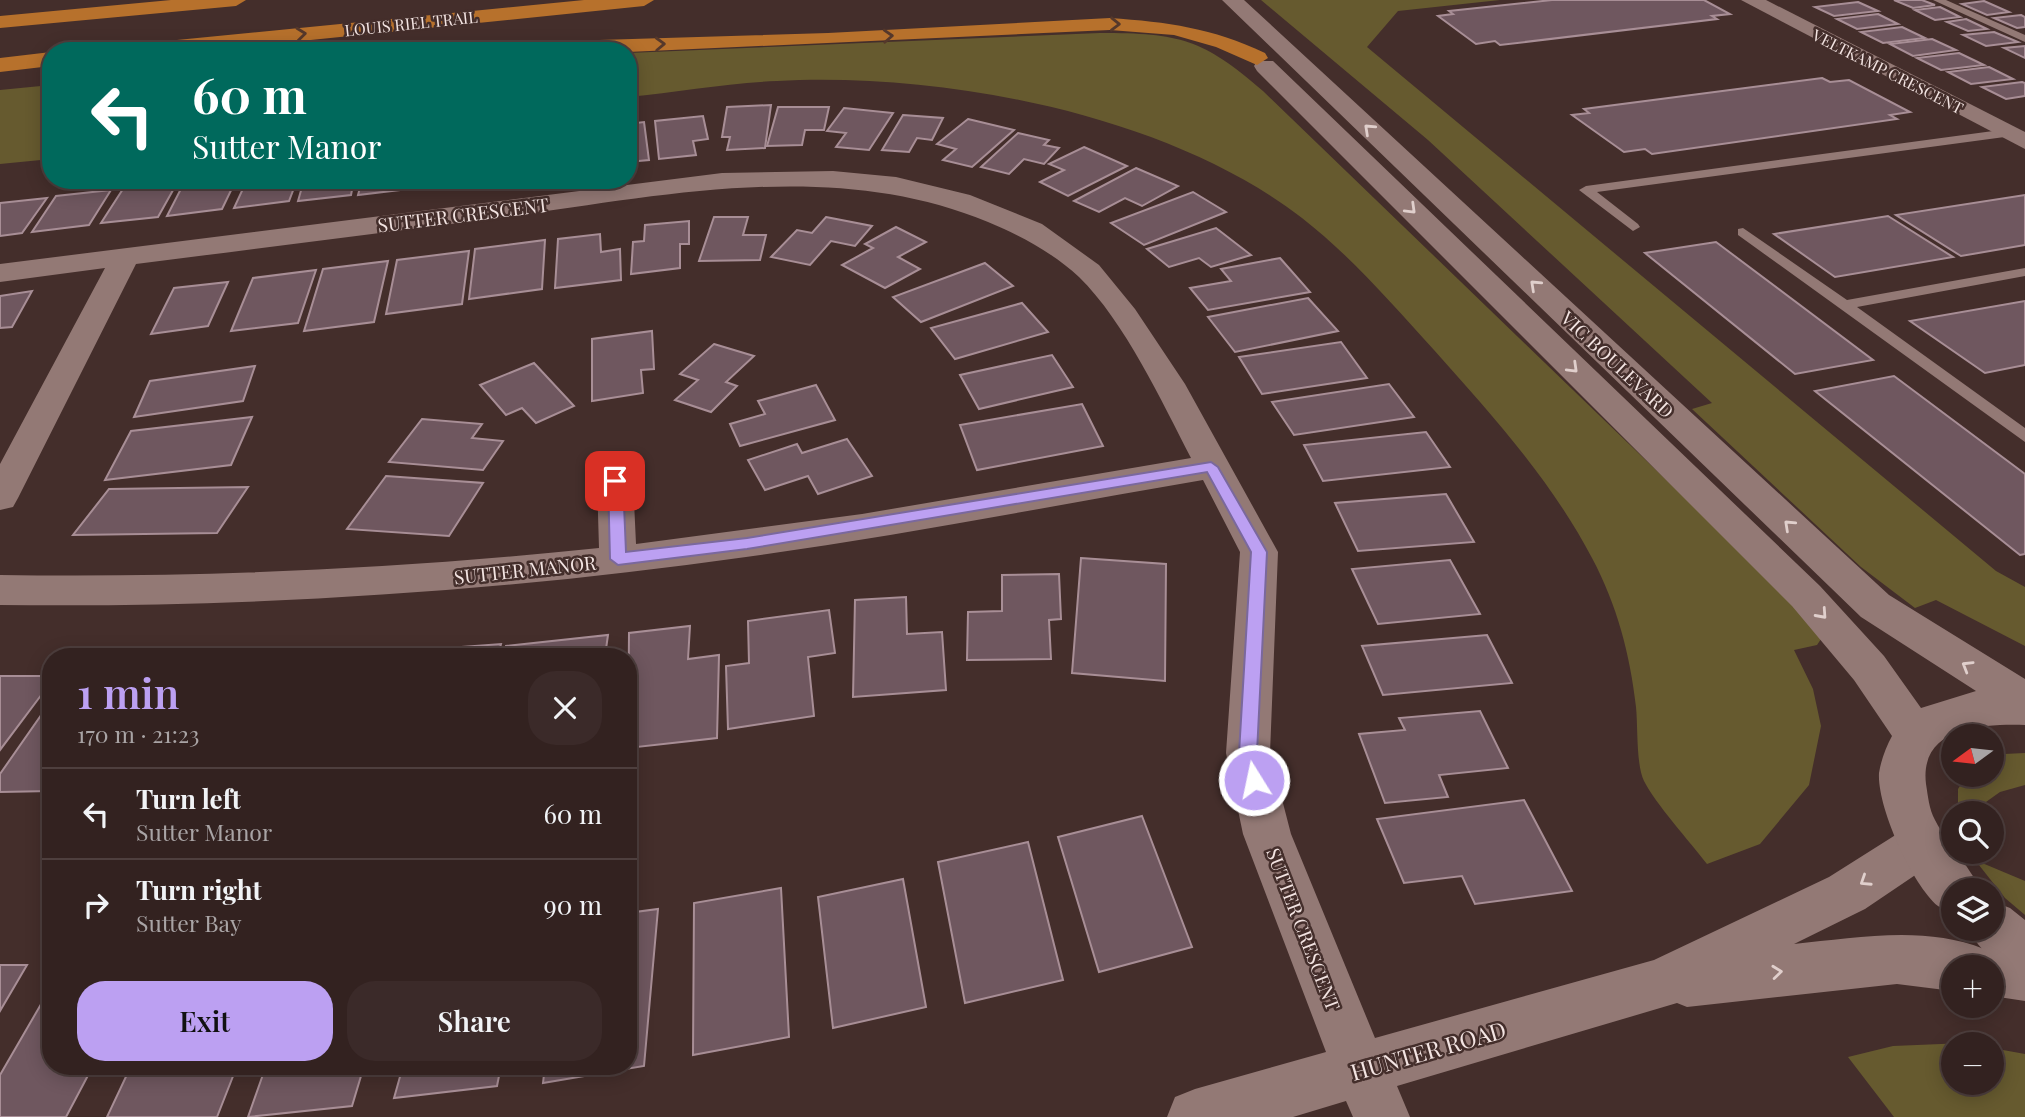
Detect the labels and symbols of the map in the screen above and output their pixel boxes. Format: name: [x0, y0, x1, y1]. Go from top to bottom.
street label: LOUIS RIEL TRAIL: [343, 6, 479, 40]
one-way arrow: [1110, 16, 1121, 32]
street label: VELTKAMP CRESCENT: [1808, 23, 1967, 118]
one-way arrow: [296, 27, 307, 42]
one-way arrow: [883, 29, 894, 44]
one-way arrow: [655, 37, 666, 52]
one-way arrow: [1364, 124, 1377, 137]
street label: SUTTER CRESCENT: [376, 191, 550, 237]
one-way arrow: [1402, 201, 1415, 214]
one-way arrow: [1530, 281, 1543, 293]
street label: VIC BOULEVARD: [1555, 304, 1680, 423]
one-way arrow: [1565, 360, 1578, 373]
pin: [585, 451, 645, 511]
one-way arrow: [1784, 521, 1797, 534]
street label: SUTTER MANOR: [453, 549, 598, 589]
one-way arrow: [1814, 606, 1826, 619]
one-way arrow: [1961, 662, 1974, 675]
north arrow: [1941, 724, 2004, 788]
position arrow: [1217, 743, 1291, 817]
street label: SUTTER CRESCENT: [1261, 844, 1347, 1014]
one-way arrow: [1860, 873, 1873, 886]
one-way arrow: [1772, 965, 1783, 980]
street label: HUNTER ROAD: [1347, 1013, 1509, 1087]

